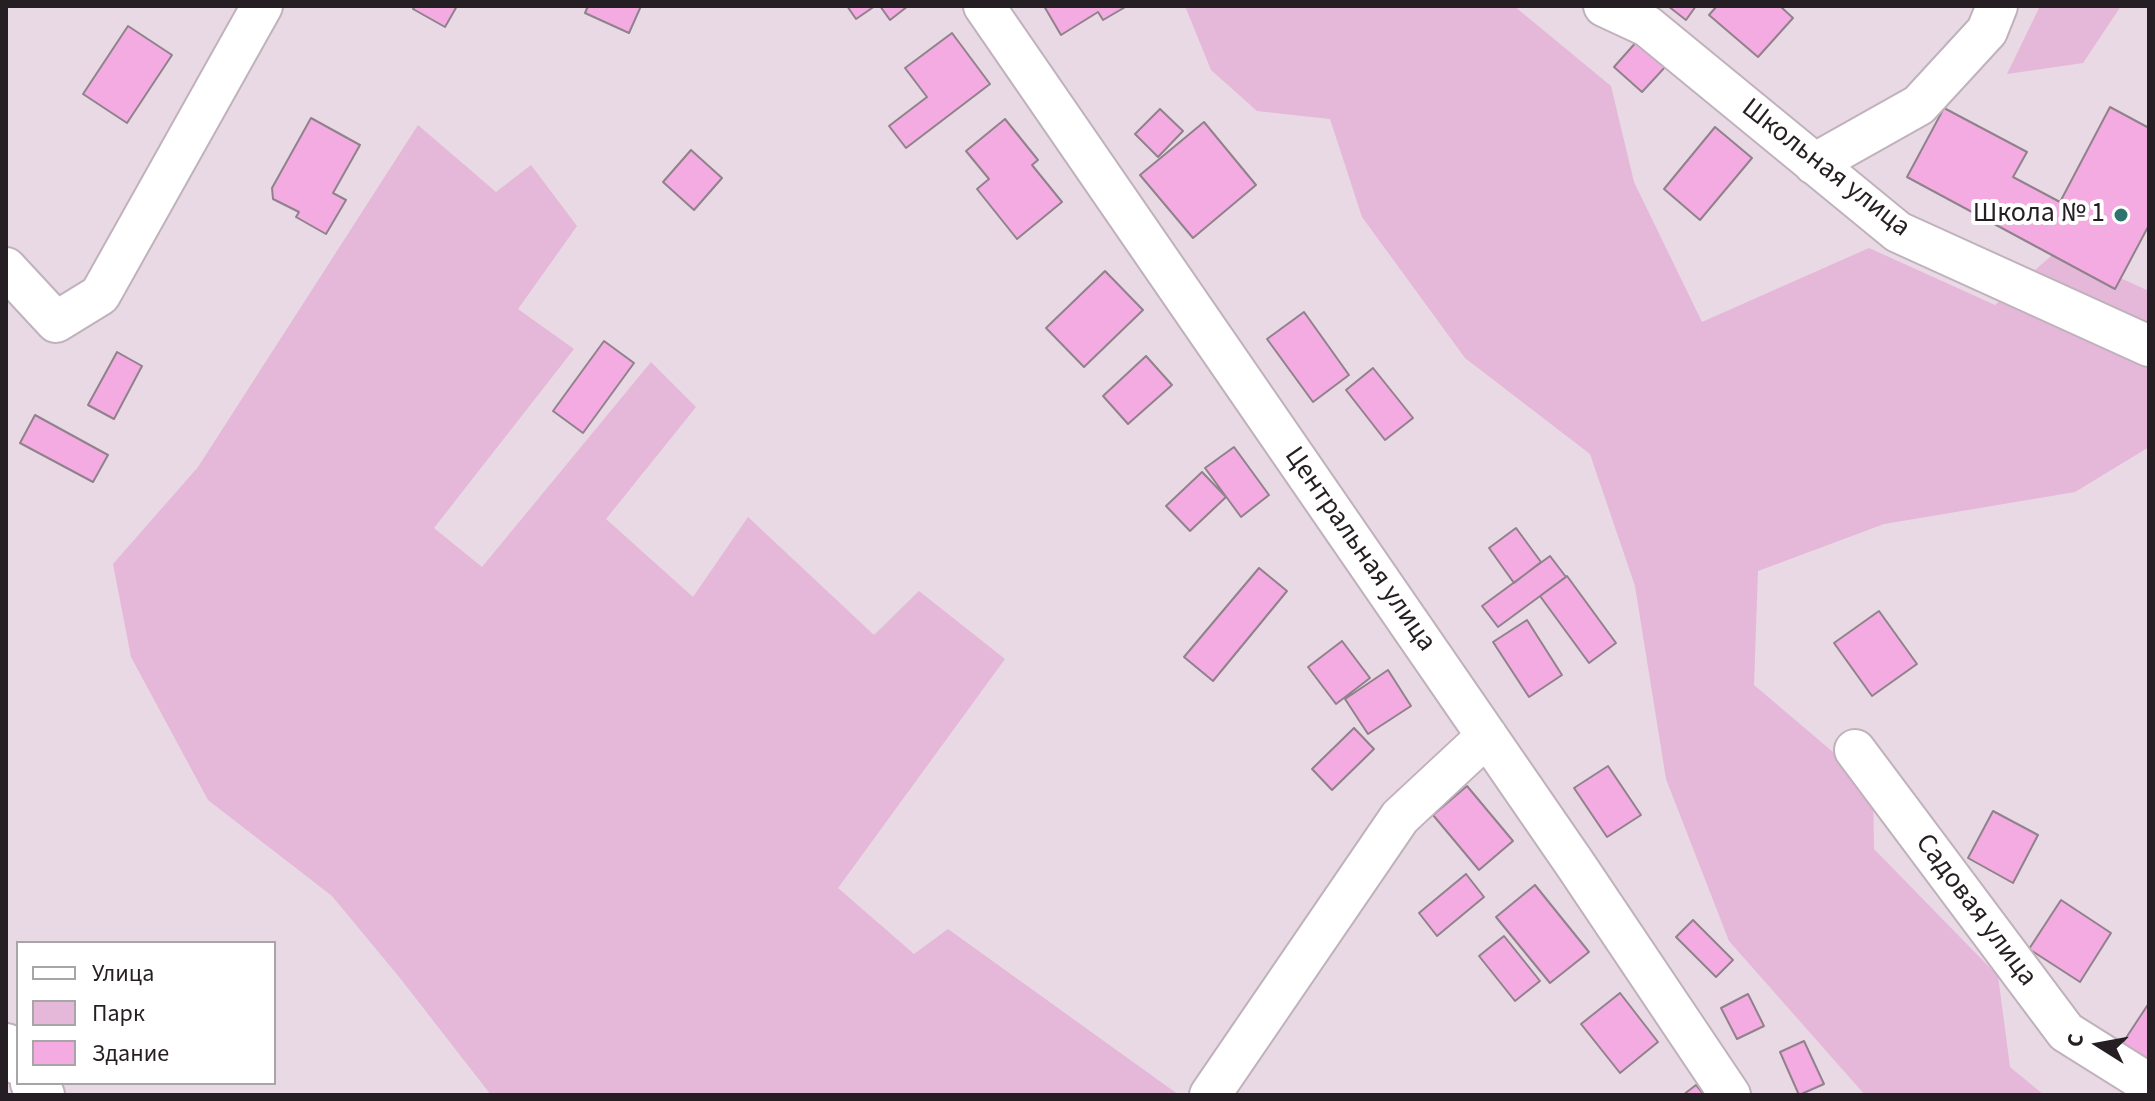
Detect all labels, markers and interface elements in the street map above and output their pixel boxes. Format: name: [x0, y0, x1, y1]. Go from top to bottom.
street label: Школьная улица: [1734, 93, 1916, 245]
place label: Школа № 1: [1973, 198, 2105, 232]
marker: Школа № 1: [2112, 206, 2130, 224]
street label: Центральная улица: [1276, 441, 1442, 659]
street label: Садовая улица: [1907, 828, 2043, 994]
legend: [16, 941, 276, 1085]
text: Улица: [92, 956, 154, 991]
text: Парк: [92, 996, 145, 1031]
north arrow: [2059, 1005, 2139, 1085]
text: С: [2059, 1031, 2092, 1050]
text: Здание: [92, 1036, 169, 1071]

